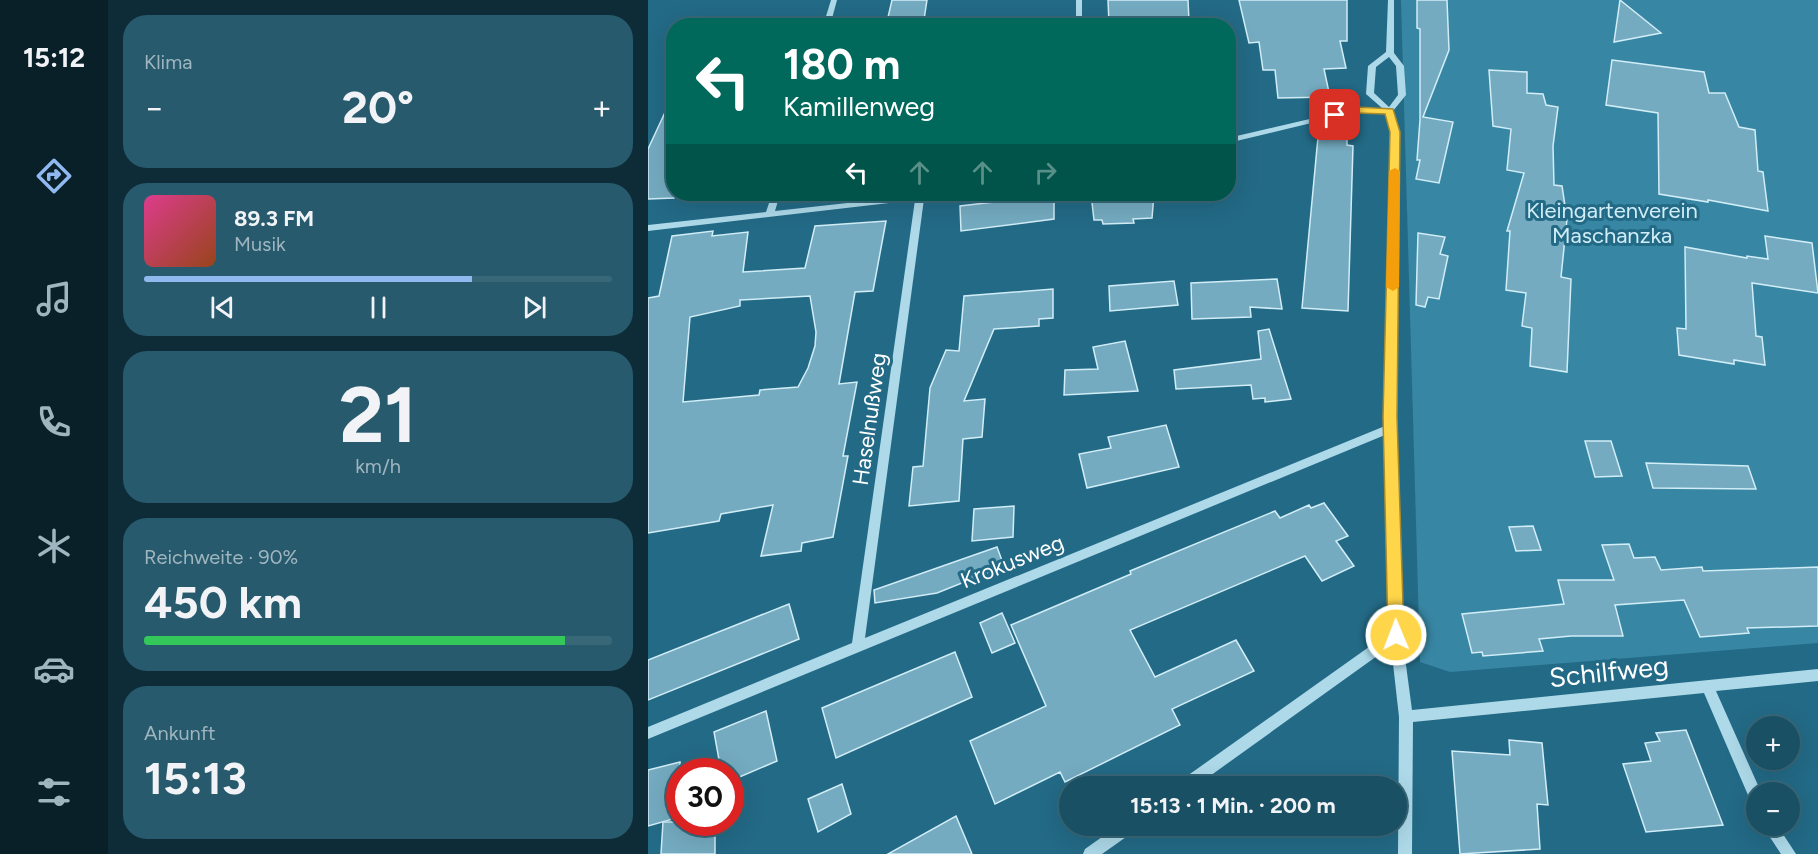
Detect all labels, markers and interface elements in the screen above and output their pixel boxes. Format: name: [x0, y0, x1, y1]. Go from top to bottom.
text: 180 m: [783, 39, 900, 90]
text: 15:12: [23, 41, 85, 74]
icon: left: [684, 42, 762, 120]
text: Klima: [144, 50, 192, 74]
text: 20°: [342, 80, 414, 134]
text: −: [144, 88, 165, 127]
text: +: [591, 88, 612, 127]
pin: [1309, 89, 1360, 140]
text: Kamillenweg: [783, 90, 935, 123]
icon: arrive: [1318, 98, 1351, 131]
icon: directions: [33, 155, 75, 197]
icon: left: [840, 156, 873, 189]
icon: ahead: [903, 156, 936, 189]
icon: ahead: [966, 156, 999, 189]
icon: right: [1029, 156, 1062, 189]
park label: Kleingartenverein Maschanzka: [1526, 197, 1698, 249]
text: 89.3 FM: [234, 205, 314, 232]
text: Musik: [234, 232, 286, 256]
icon: music: [33, 278, 75, 320]
icon: previous: [206, 291, 239, 324]
icon: pause: [362, 291, 395, 324]
icon: next: [518, 291, 551, 324]
street label: Haselnußweg: [847, 351, 892, 487]
text: 21: [339, 368, 417, 462]
icon: phone: [33, 401, 75, 443]
text: km/h: [355, 454, 401, 478]
icon: climate: [33, 525, 75, 567]
street label: Krokusweg: [957, 529, 1068, 594]
text: Reichweite · 90%: [144, 545, 298, 569]
text: 450 km: [144, 575, 302, 629]
position arrow: [1364, 603, 1428, 667]
icon: car: [33, 648, 75, 690]
street label: Schilfweg: [1548, 649, 1670, 694]
map controls: [1746, 716, 1800, 836]
button: +: [1746, 716, 1800, 770]
text: Ankunft: [144, 721, 216, 745]
text: 15:13: [144, 751, 247, 805]
speed limit sign: 30: [666, 758, 744, 836]
icon: filters: [33, 771, 75, 813]
button: −: [1746, 782, 1800, 836]
text: 15:13 · 1 Min. · 200 m: [1130, 792, 1336, 819]

